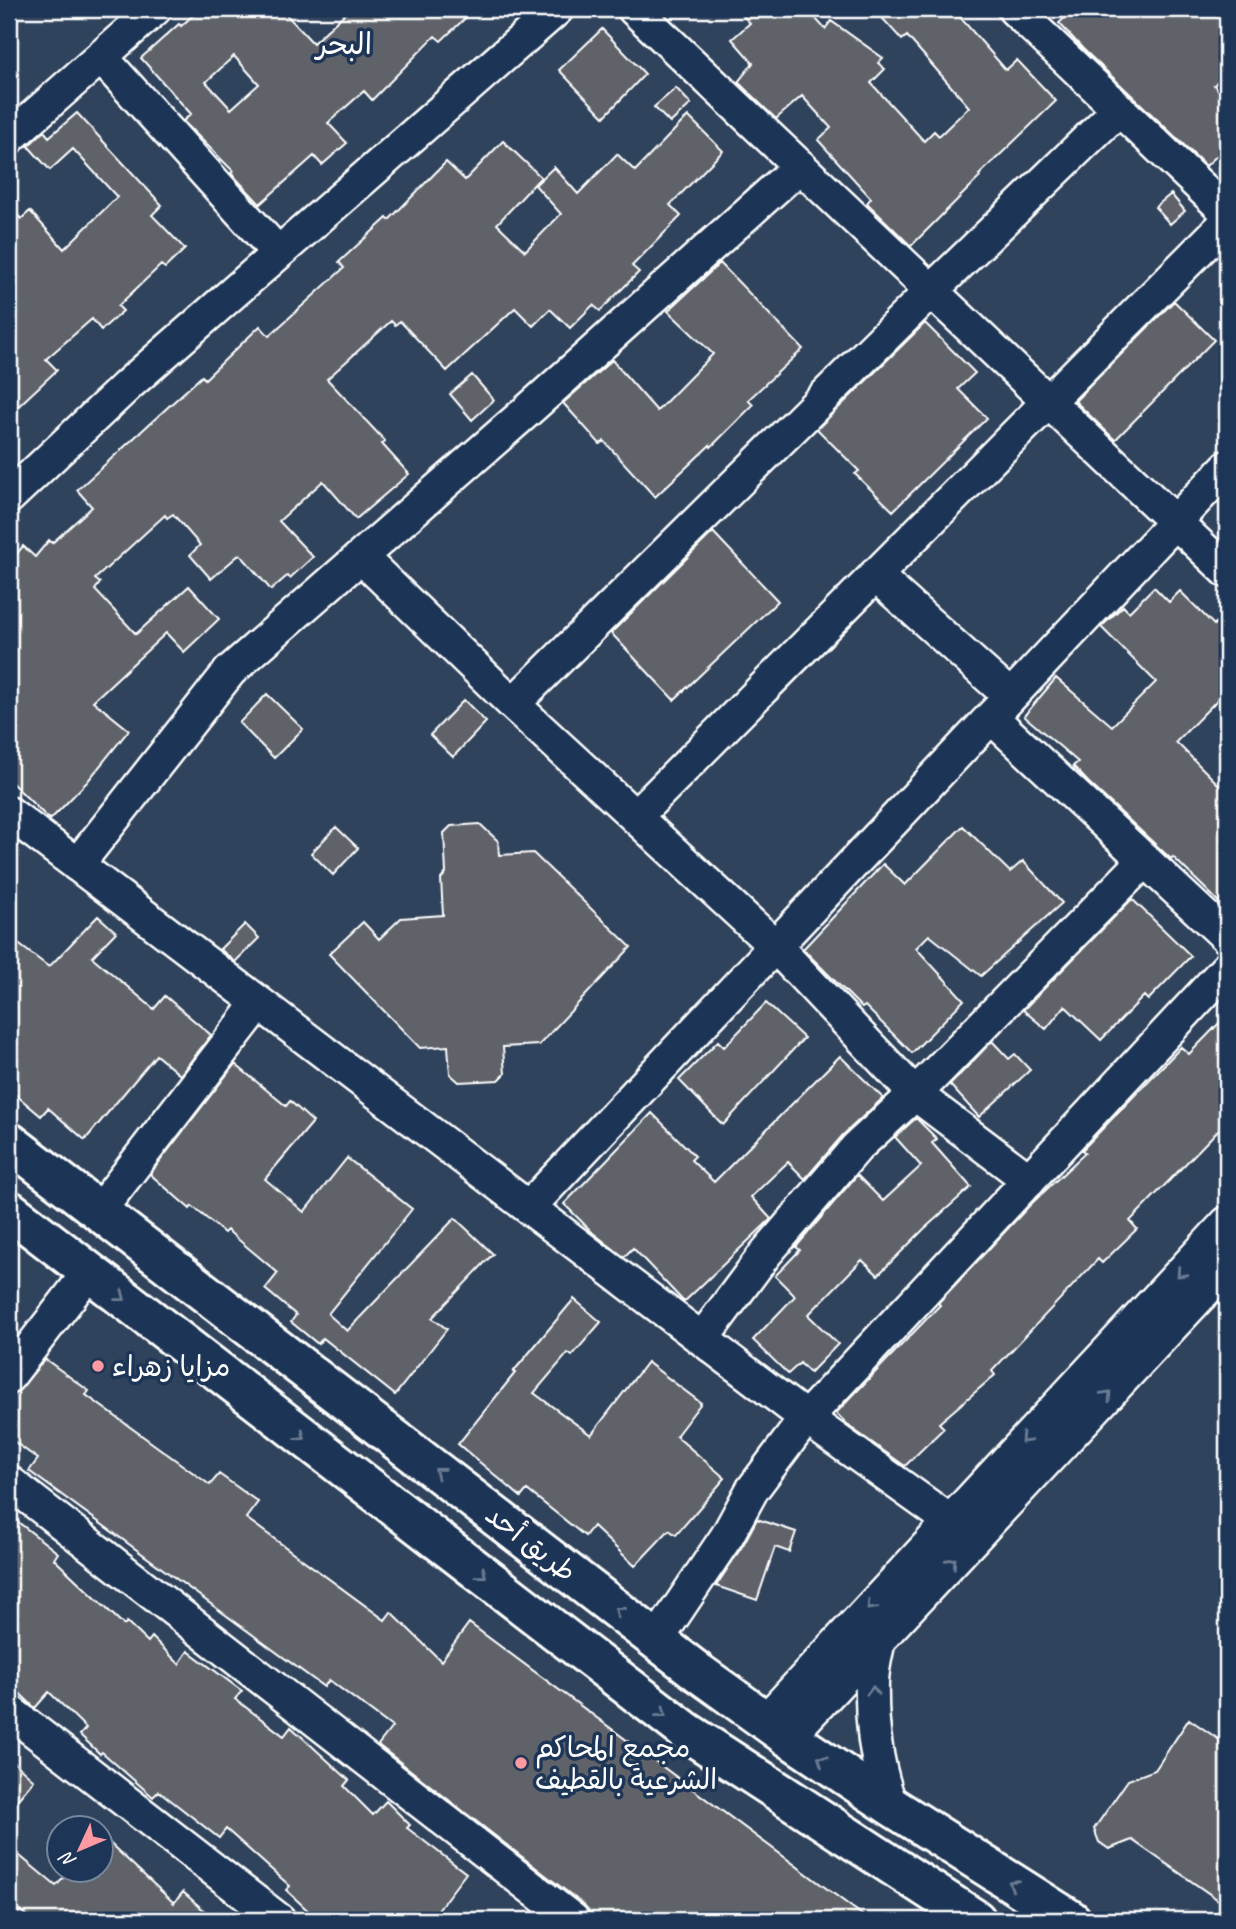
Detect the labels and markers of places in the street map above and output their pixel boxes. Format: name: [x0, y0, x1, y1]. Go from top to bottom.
place label: مزايا زهراء: [112, 1349, 230, 1384]
marker: مزايا زهراء: [90, 1358, 106, 1374]
place label: مجمع المحاكم الشرعية بالقطيف: [535, 1730, 717, 1797]
marker: مجمع المحاكم الشرعية بالقطيف: [513, 1755, 529, 1771]

